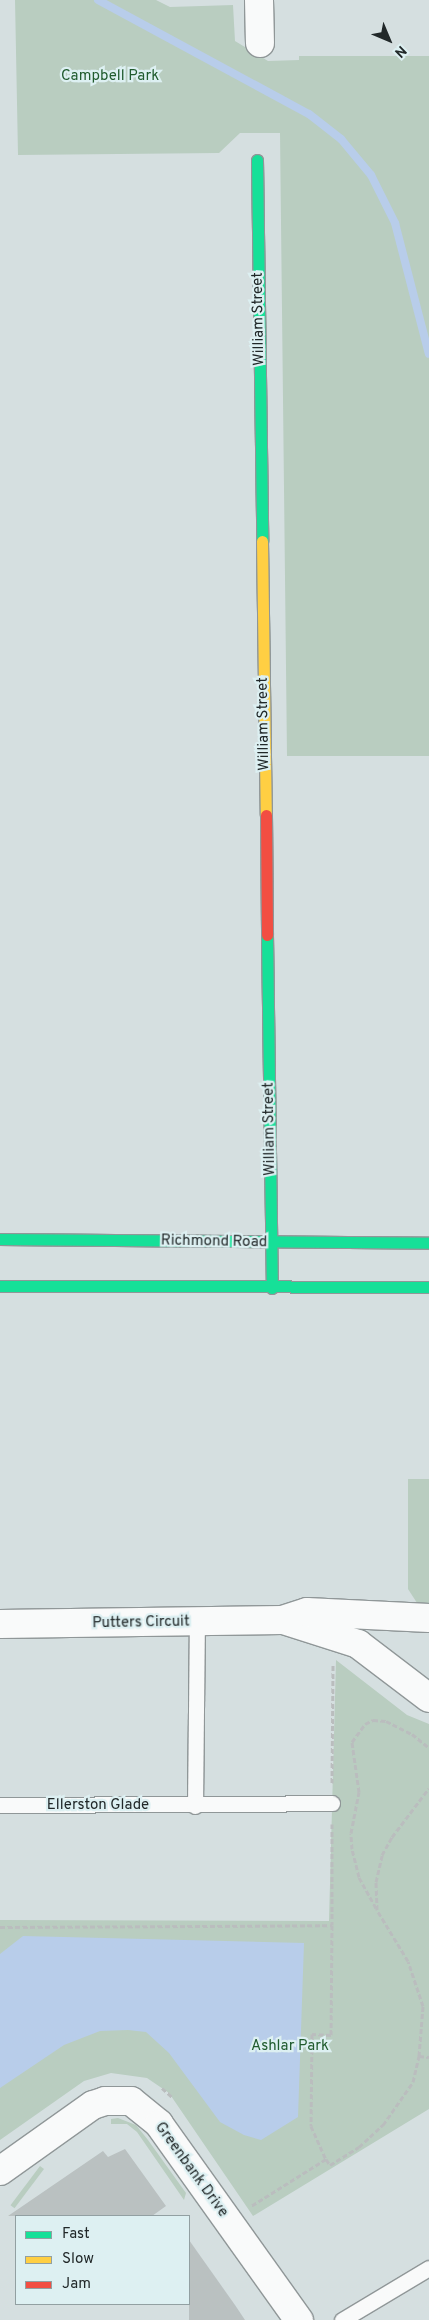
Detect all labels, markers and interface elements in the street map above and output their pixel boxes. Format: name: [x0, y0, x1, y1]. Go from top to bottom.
north arrow: [364, 15, 414, 65]
text: N: [390, 41, 410, 61]
park label: Campbell Park: [61, 68, 159, 86]
street label: William Street: [249, 272, 269, 366]
street label: William Street: [254, 677, 274, 771]
street label: William Street: [260, 1082, 280, 1176]
street label: Richmond Road: [161, 1232, 267, 1252]
street label: Putters Circuit: [92, 1613, 190, 1633]
street label: Ellerston Glade: [47, 1797, 149, 1815]
park label: Ashlar Park: [251, 2038, 329, 2056]
street label: Greenbank Drive: [151, 2119, 231, 2221]
legend: [15, 2215, 190, 2305]
text: Fast: [62, 2225, 90, 2244]
text: Slow: [62, 2250, 94, 2269]
text: Jam: [62, 2275, 91, 2294]

